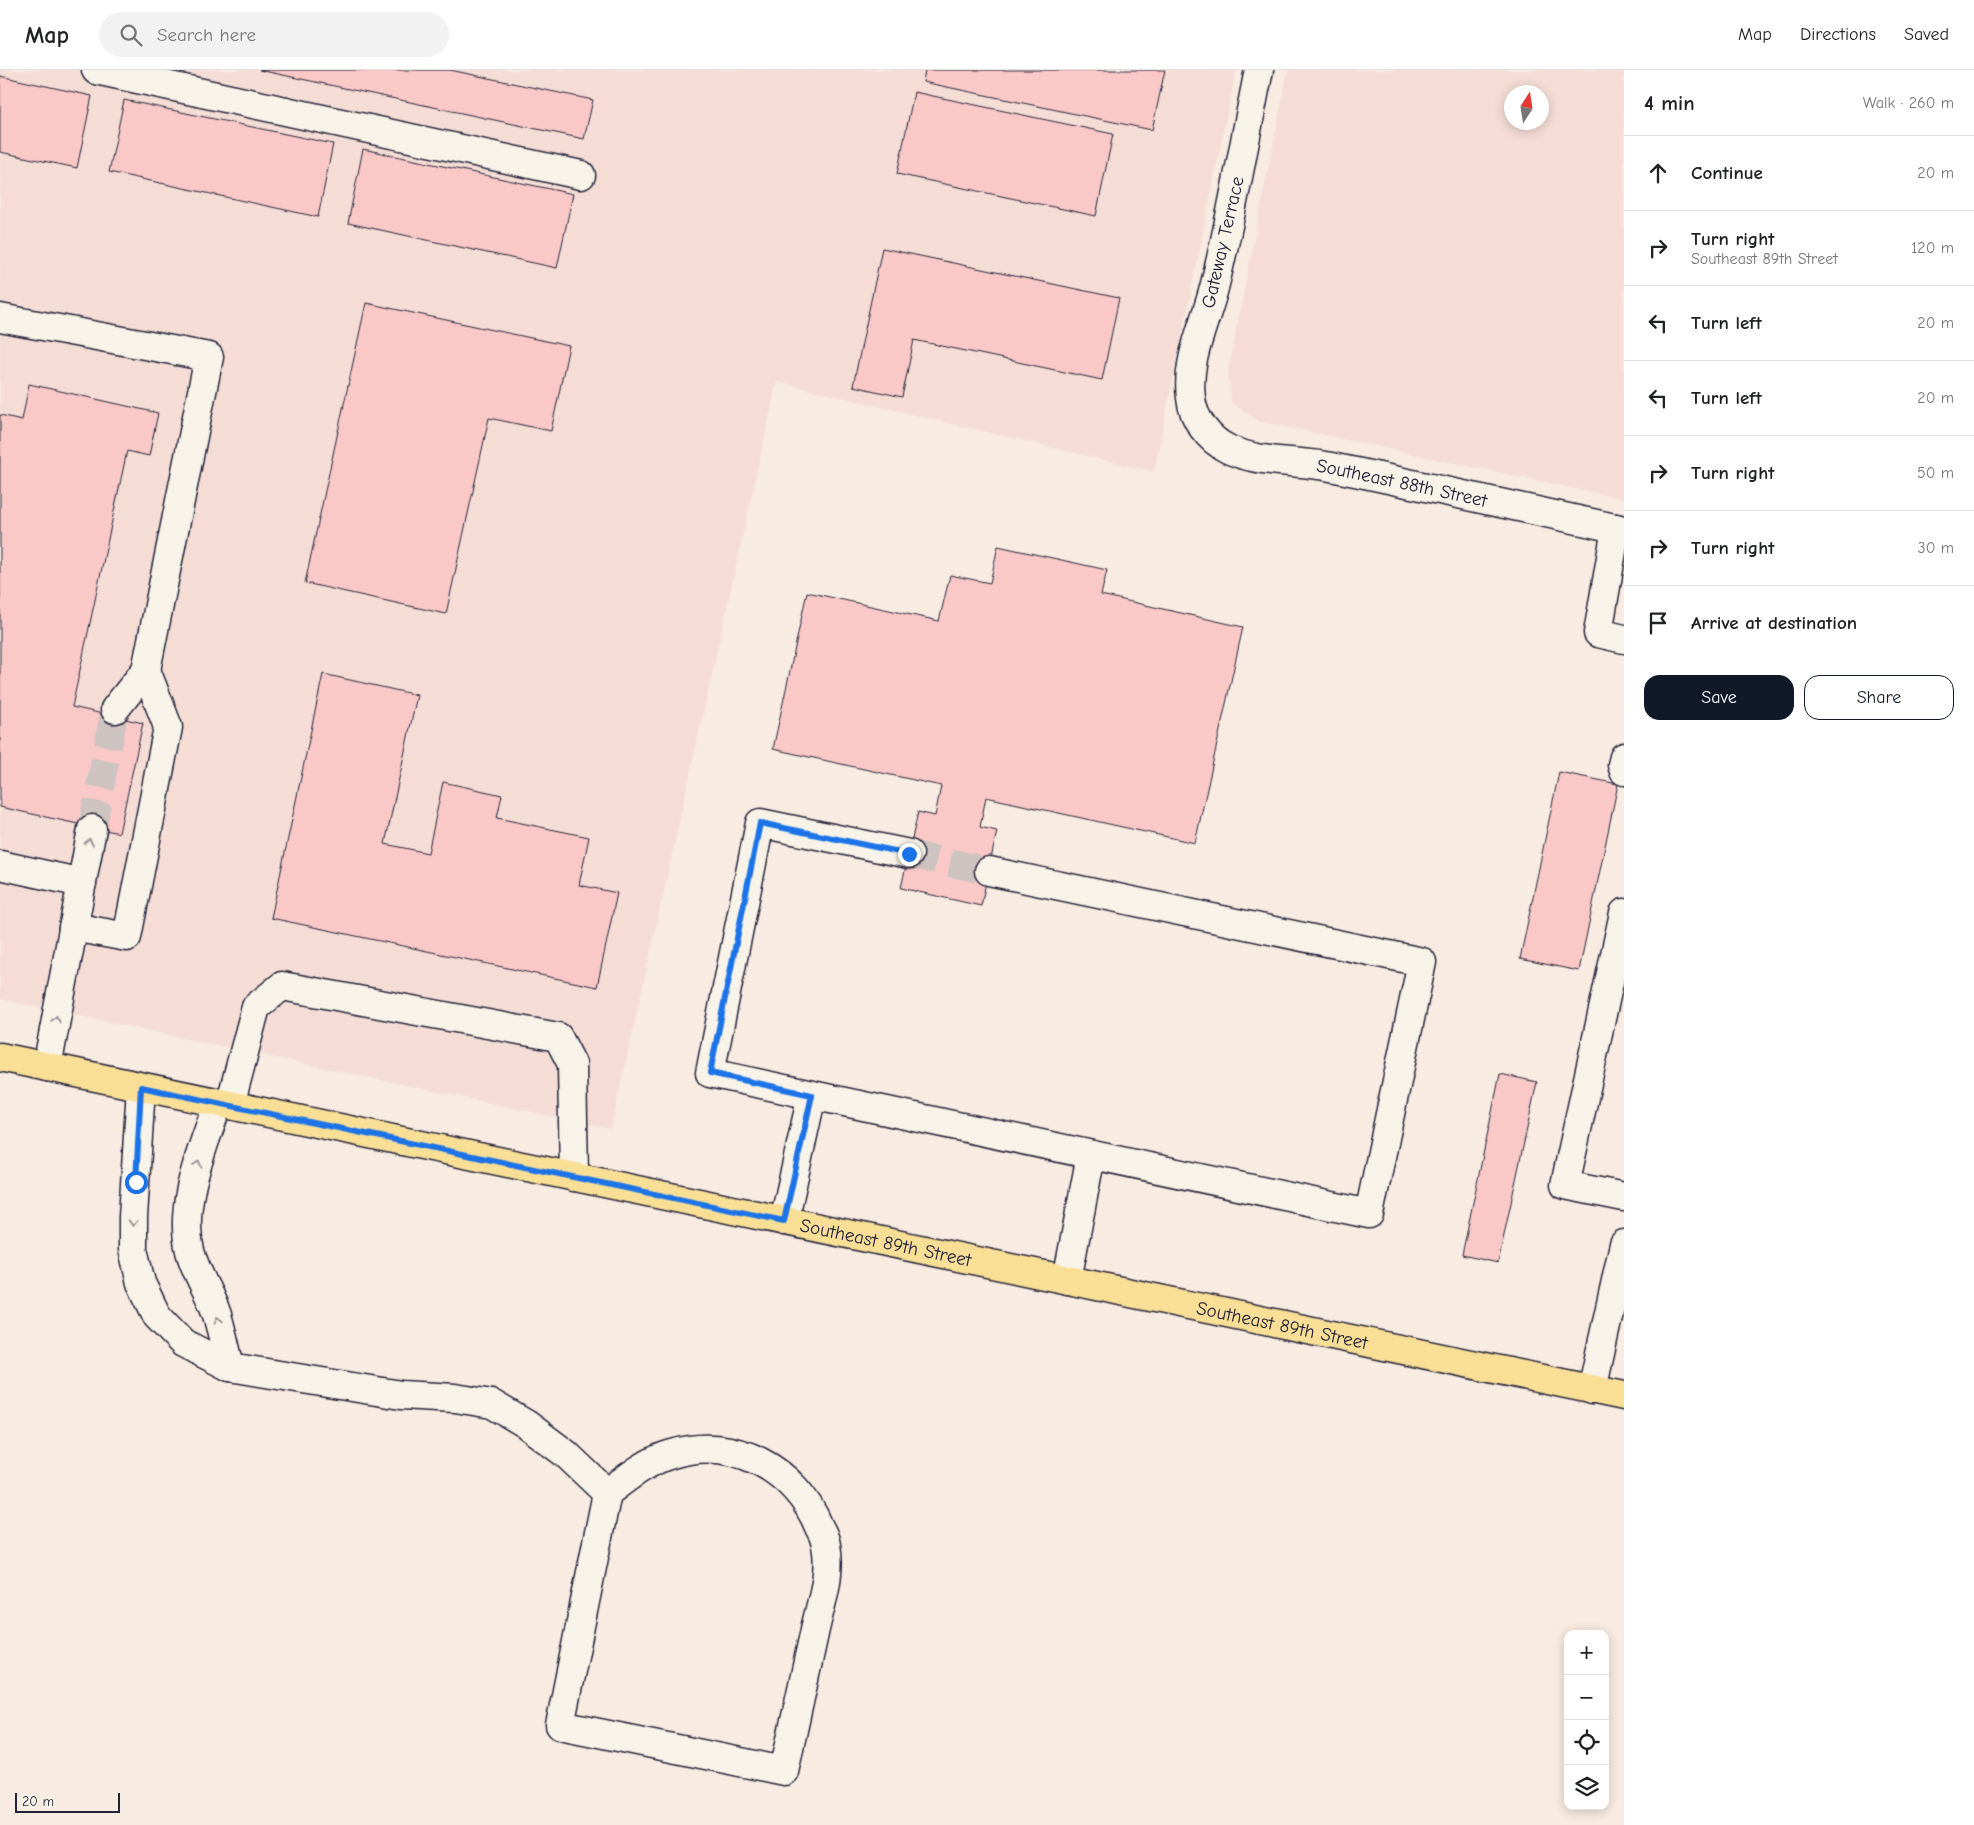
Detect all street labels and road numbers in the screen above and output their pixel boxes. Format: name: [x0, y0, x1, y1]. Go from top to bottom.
street label: Gateway Terrace: [1197, 174, 1249, 310]
street label: Southeast 88th Street: [1315, 455, 1490, 512]
street label: Southeast 89th Street: [798, 1214, 974, 1272]
street label: Southeast 89th Street: [1195, 1297, 1370, 1354]

